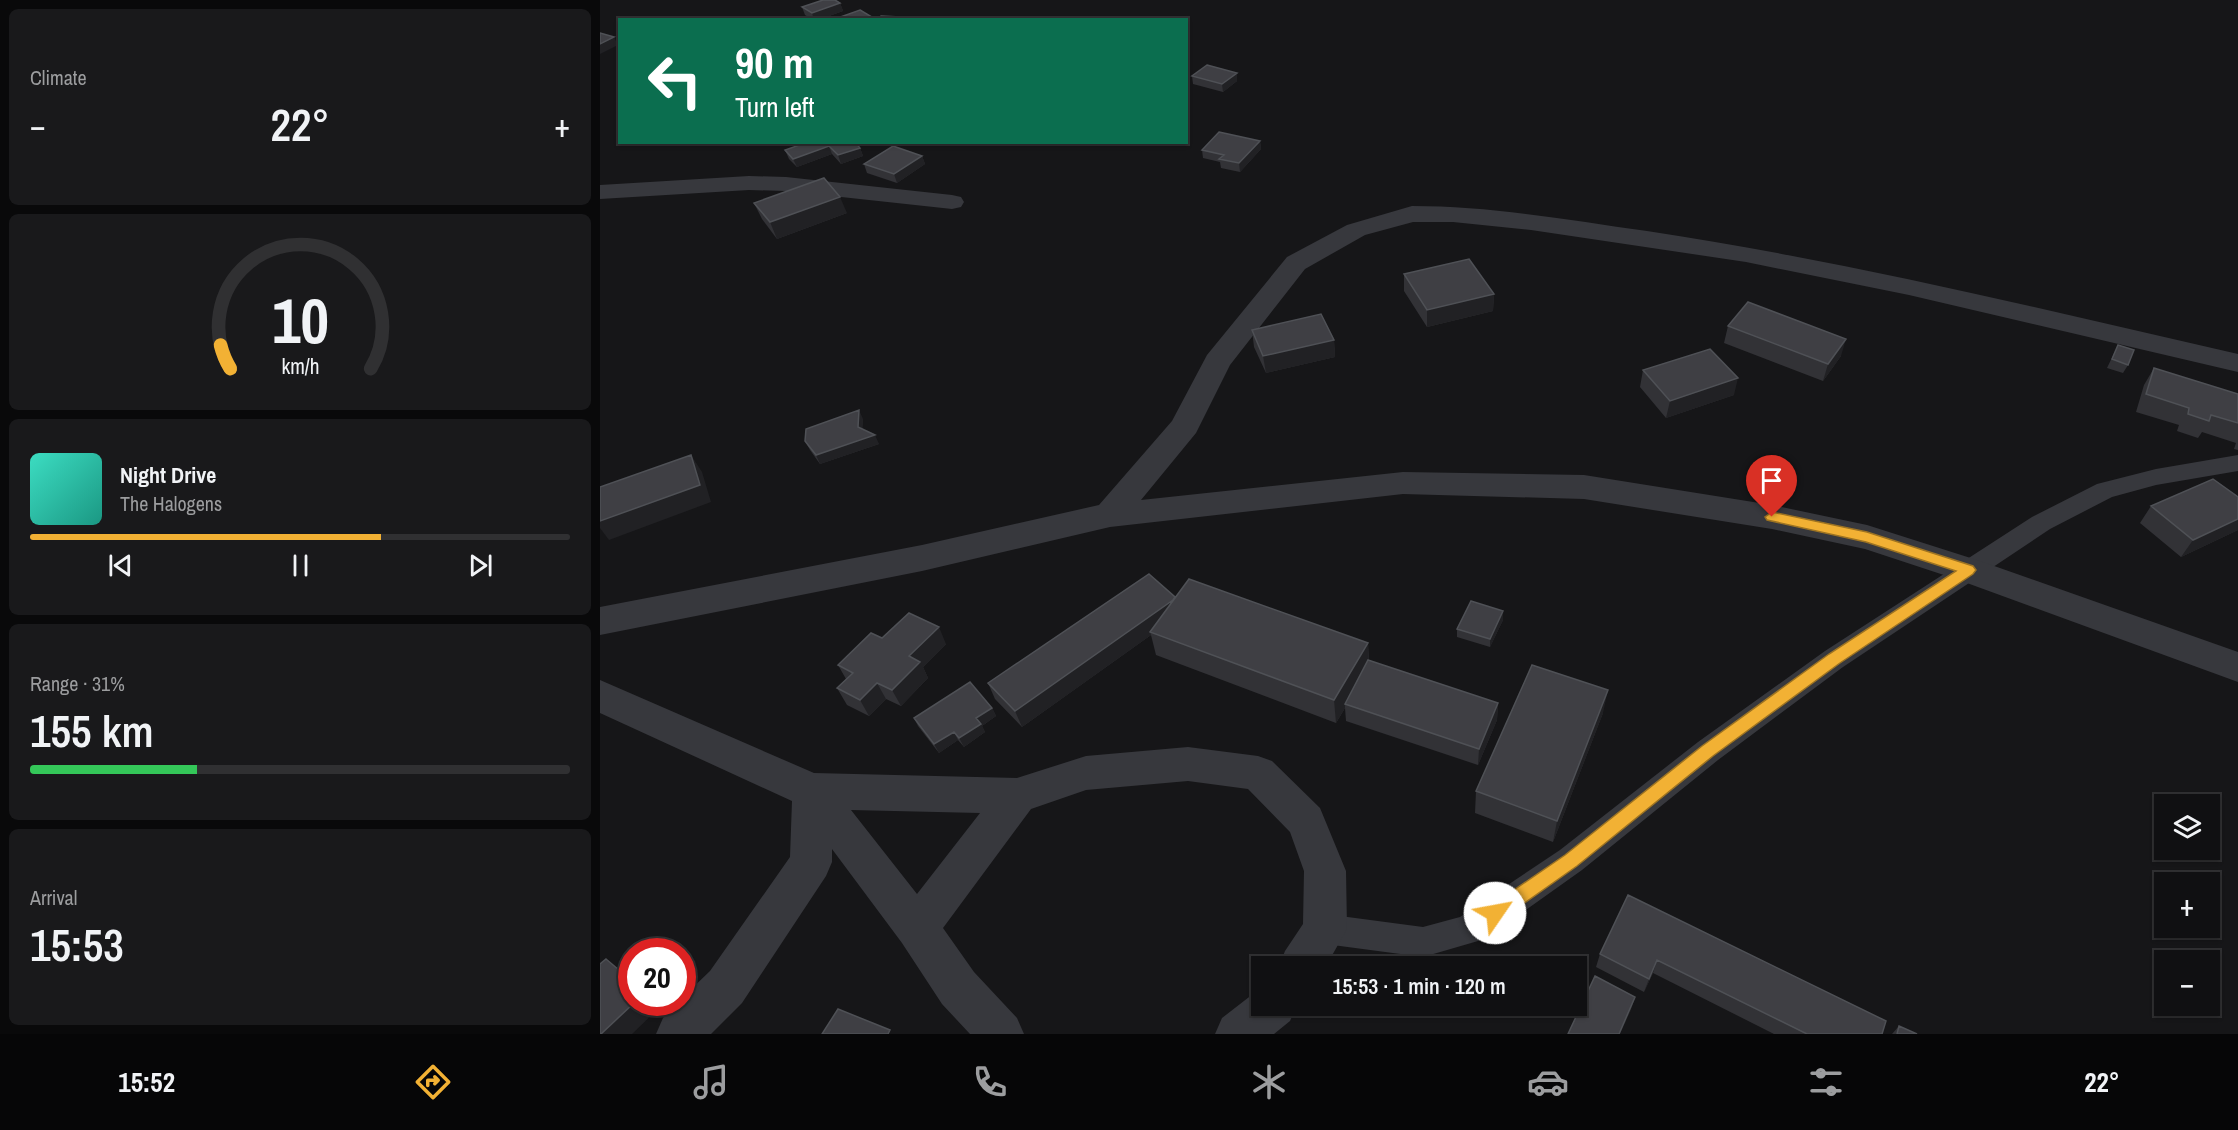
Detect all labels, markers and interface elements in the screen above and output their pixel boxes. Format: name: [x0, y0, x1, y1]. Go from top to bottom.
text: 90 m: [735, 35, 814, 91]
icon: left: [636, 42, 714, 120]
text: Climate: [30, 64, 87, 91]
text: Turn left: [735, 89, 814, 125]
text: 22°: [270, 94, 330, 155]
text: −: [30, 103, 46, 147]
text: +: [554, 103, 570, 147]
text: 10: [272, 278, 328, 362]
text: km/h: [281, 352, 319, 381]
pin: [1746, 455, 1797, 517]
text: Night Drive: [120, 460, 216, 490]
icon: arrive: [1755, 464, 1788, 497]
text: The Halogens: [120, 490, 222, 517]
icon: previous: [104, 549, 137, 582]
icon: pause: [284, 549, 317, 582]
icon: next: [464, 549, 497, 582]
text: Range · 31%: [30, 670, 125, 697]
text: 155 km: [30, 700, 154, 761]
map controls: [2154, 794, 2220, 1016]
button: layers: [2154, 794, 2220, 860]
button: +: [2154, 872, 2220, 938]
position arrow: [1463, 881, 1527, 945]
text: Arrival: [30, 884, 77, 911]
text: 15:53: [30, 914, 124, 975]
speed limit sign: 20: [618, 938, 696, 1016]
button: −: [2154, 950, 2220, 1016]
text: 15:53 · 1 min · 120 m: [1332, 971, 1506, 1001]
icon: directions: [412, 1061, 454, 1103]
icon: music: [690, 1061, 732, 1103]
icon: phone: [969, 1061, 1011, 1103]
icon: climate: [1248, 1061, 1290, 1103]
icon: car: [1527, 1061, 1569, 1103]
icon: filters: [1805, 1061, 1847, 1103]
text: 15:52: [118, 1064, 175, 1100]
text: 22°: [2084, 1064, 2120, 1100]

